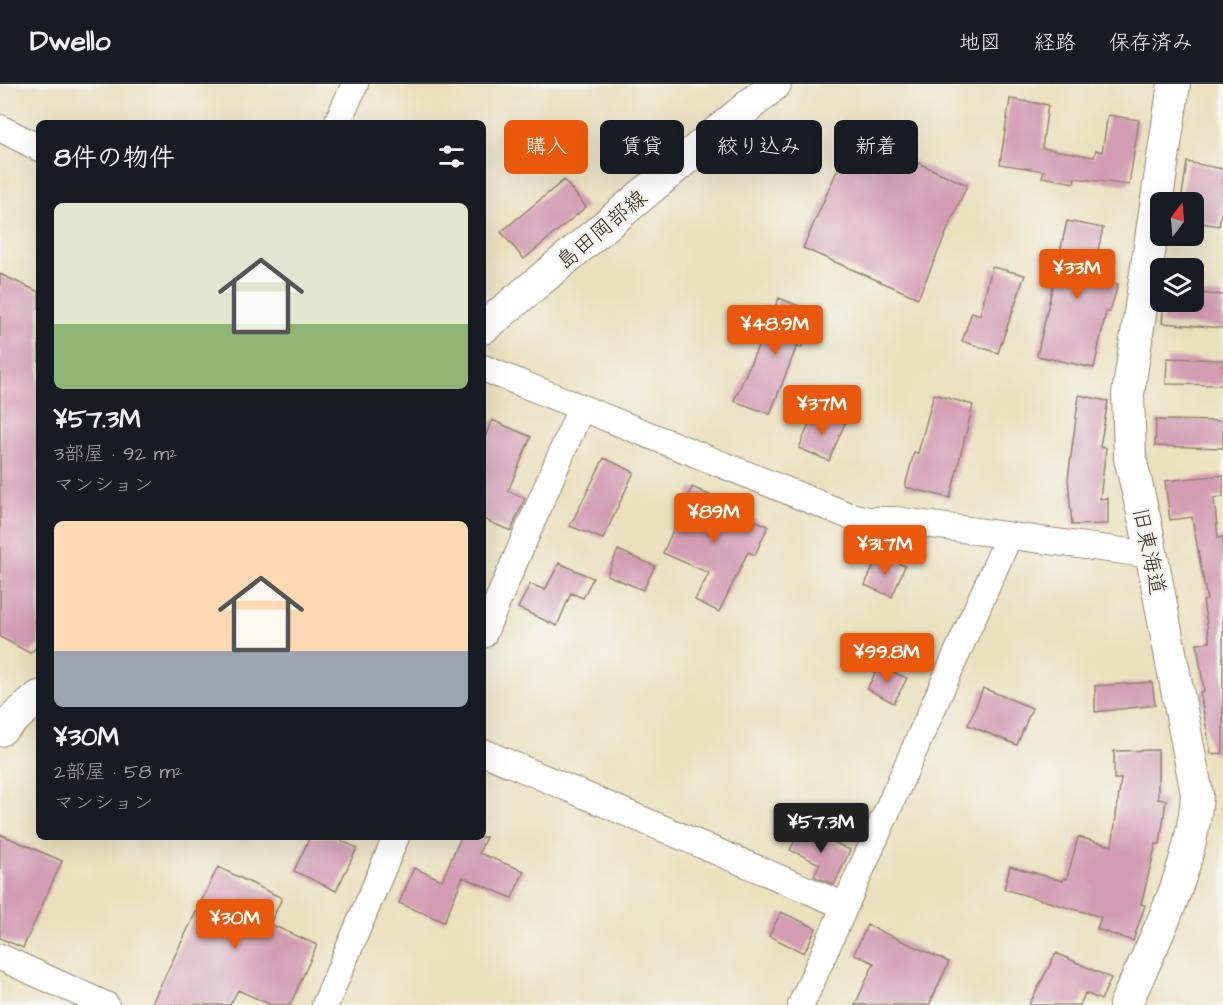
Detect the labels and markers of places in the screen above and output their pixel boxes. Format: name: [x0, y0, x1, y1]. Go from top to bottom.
pin: ¥33M: [1041, 249, 1113, 300]
pin: ¥48.9M: [726, 305, 824, 356]
pin: ¥37M: [786, 385, 858, 436]
pin: ¥89M: [678, 493, 750, 544]
pin: ¥31.7M: [836, 525, 934, 576]
pin: ¥99.8M: [838, 633, 936, 684]
pin: ¥57.3M: [772, 803, 870, 854]
pin: ¥30M: [199, 899, 271, 950]

